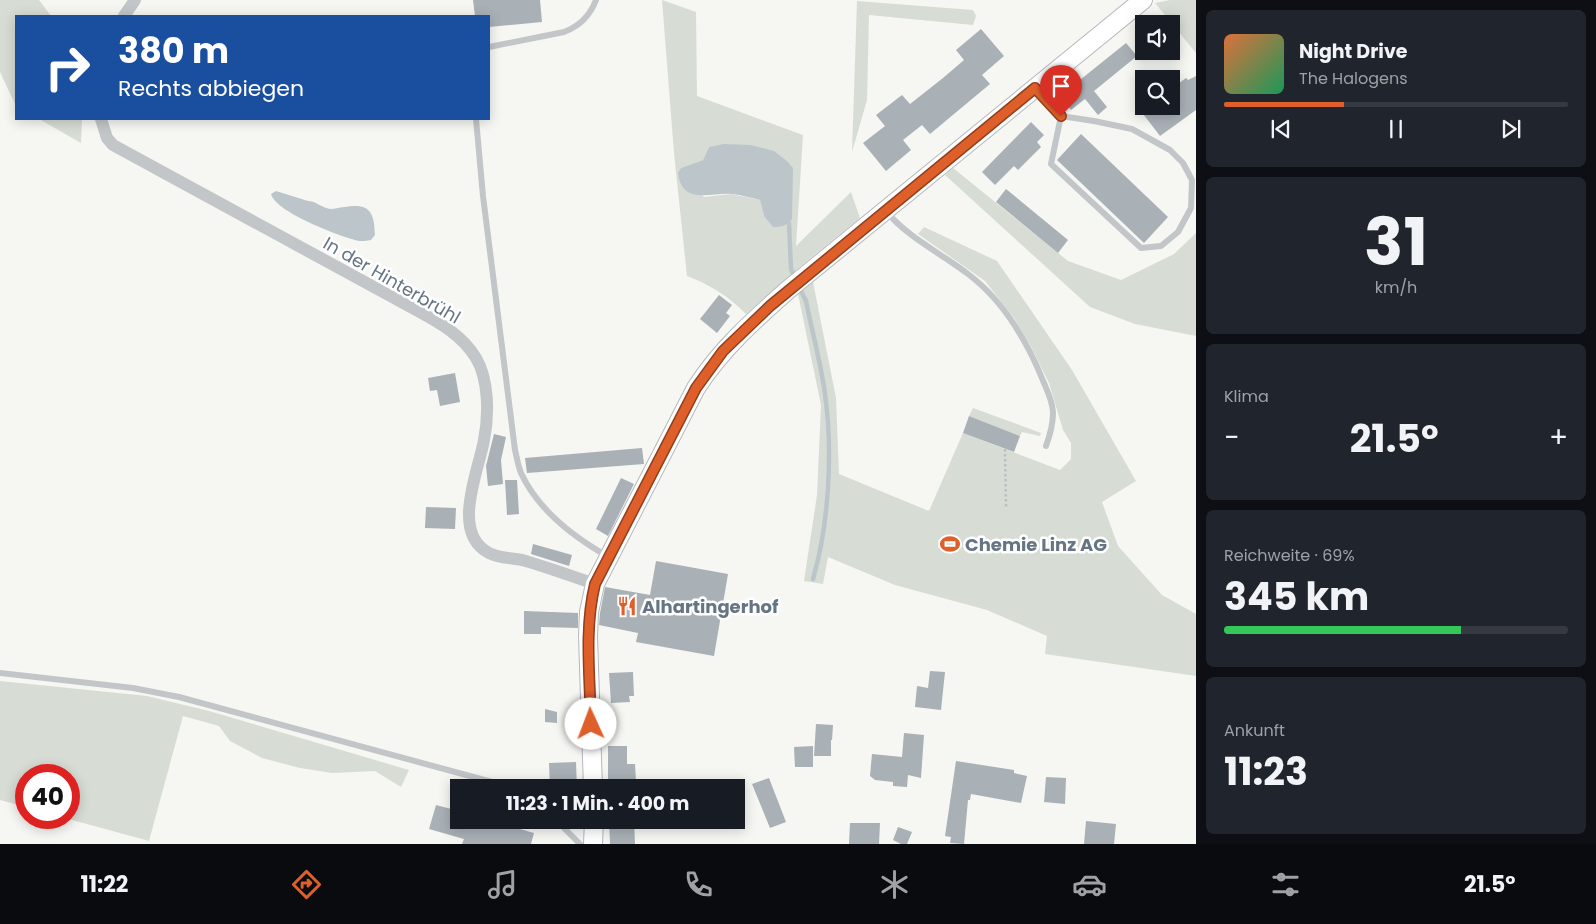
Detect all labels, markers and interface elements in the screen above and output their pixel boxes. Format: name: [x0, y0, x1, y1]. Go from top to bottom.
map controls: [1135, 15, 1180, 115]
button: sound: [1135, 15, 1180, 60]
text: 380 m: [118, 26, 229, 75]
icon: right: [35, 35, 100, 100]
text: Night Drive: [1299, 38, 1408, 65]
pin: [1040, 65, 1082, 116]
text: The Halogens: [1299, 67, 1407, 90]
button: search: [1135, 70, 1180, 115]
icon: arrive: [1047, 72, 1075, 100]
text: Rechts abbiegen: [118, 73, 304, 104]
icon: previous: [1267, 115, 1295, 143]
icon: pause: [1382, 115, 1410, 143]
icon: next: [1497, 115, 1525, 143]
text: 31: [1364, 197, 1428, 288]
street label: In der Hinterbrühl: [319, 230, 465, 330]
text: km/h: [1375, 276, 1417, 299]
text: Klima: [1224, 385, 1269, 408]
text: 21.5°: [1350, 412, 1439, 465]
text: −: [1224, 418, 1239, 457]
text: +: [1549, 418, 1568, 457]
place label: Chemie Linz AG: [965, 532, 1107, 557]
sports icon: Chemie Linz AG: [939, 533, 961, 555]
text: Reichweite · 69%: [1224, 544, 1355, 567]
text: 345 km: [1224, 570, 1369, 623]
place label: Alhartingerhof: [642, 594, 779, 619]
restaurant icon: Alhartingerhof: [616, 595, 638, 617]
position arrow: [564, 697, 616, 749]
text: Ankunft: [1224, 719, 1285, 742]
text: 11:23: [1224, 745, 1308, 798]
speed limit sign: 40: [15, 764, 80, 829]
text: 11:23 · 1 Min. · 400 m: [506, 790, 689, 817]
icon: directions: [289, 867, 324, 902]
icon: music: [485, 867, 520, 902]
icon: phone: [681, 867, 716, 902]
icon: climate: [877, 867, 912, 902]
icon: car: [1072, 867, 1107, 902]
icon: filters: [1268, 867, 1303, 902]
text: 11:22: [80, 869, 128, 900]
text: 21.5°: [1464, 869, 1516, 900]

